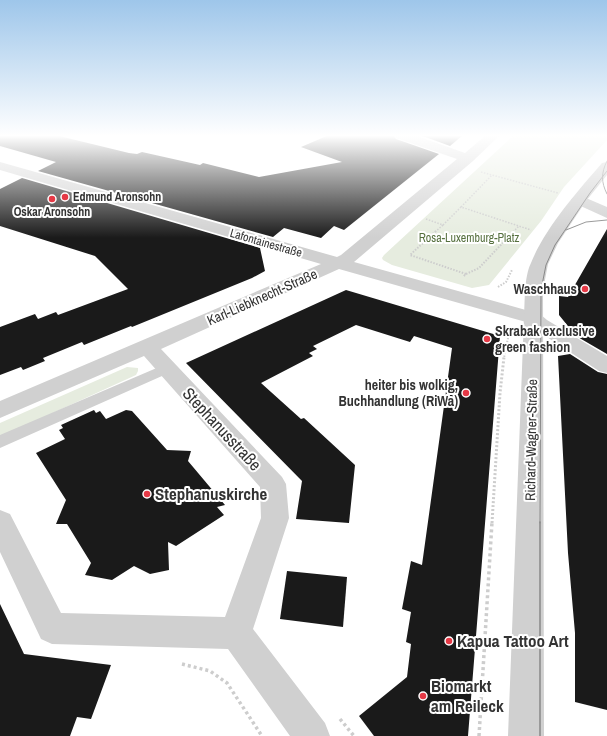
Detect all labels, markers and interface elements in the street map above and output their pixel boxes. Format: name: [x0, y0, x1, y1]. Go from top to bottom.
place label: Edmund Aronsohn: [73, 189, 161, 205]
marker: Edmund Aronsohn: [60, 192, 70, 202]
marker: Oskar Aronsohn: [47, 194, 57, 204]
place label: Oskar Aronsohn: [14, 204, 90, 220]
street label: Lafontainestraße: [228, 225, 304, 261]
park label: Rosa-Luxemburg-Platz: [419, 230, 519, 246]
street label: Karl-Liebknecht-Straße: [204, 265, 320, 329]
place label: Waschhaus: [514, 280, 577, 298]
marker: Waschhaus: [580, 284, 590, 294]
place label: Skrabak exclusive green fashion: [495, 322, 595, 356]
marker: Skrabak exclusive green fashion: [482, 334, 492, 344]
place label: heiter bis wolkig, Buchhandlung (RiWa): [339, 376, 458, 410]
street label: Richard-Wagner-Straße: [521, 379, 541, 501]
street label: Stephanusstraße: [178, 382, 267, 476]
marker: heiter bis wolkig, Buchhandlung (RiWa): [461, 388, 471, 398]
place label: Stephanuskirche: [155, 482, 268, 505]
marker: Stephanuskirche: [142, 489, 152, 499]
place label: Kapua Tattoo Art: [457, 629, 569, 652]
marker: Kapua Tattoo Art: [444, 636, 454, 646]
place label: Biomarkt am Reileck: [431, 674, 504, 717]
marker: Biomarkt am Reileck: [418, 691, 428, 701]

